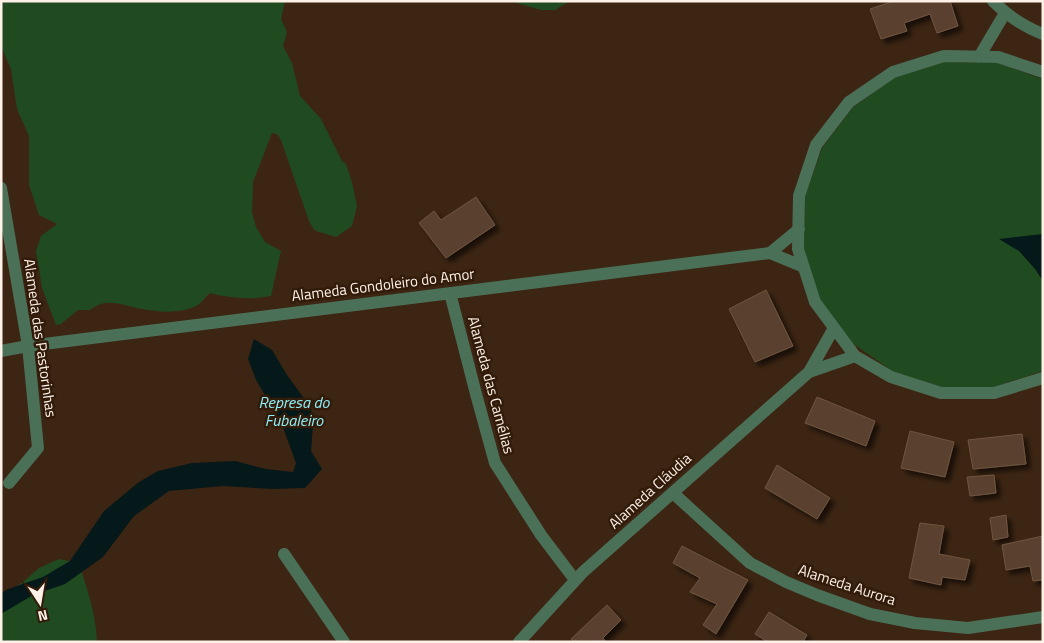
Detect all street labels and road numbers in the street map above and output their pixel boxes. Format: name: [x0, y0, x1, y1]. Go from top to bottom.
street label: Alameda das Pastorinhas: [18, 257, 63, 419]
street label: Alameda Gondoleiro do Amor: [290, 262, 476, 307]
street label: Alameda das Camélias: [462, 314, 521, 456]
street label: Alameda Cláudia: [603, 447, 697, 534]
street label: Alameda Aurora: [795, 558, 899, 611]

